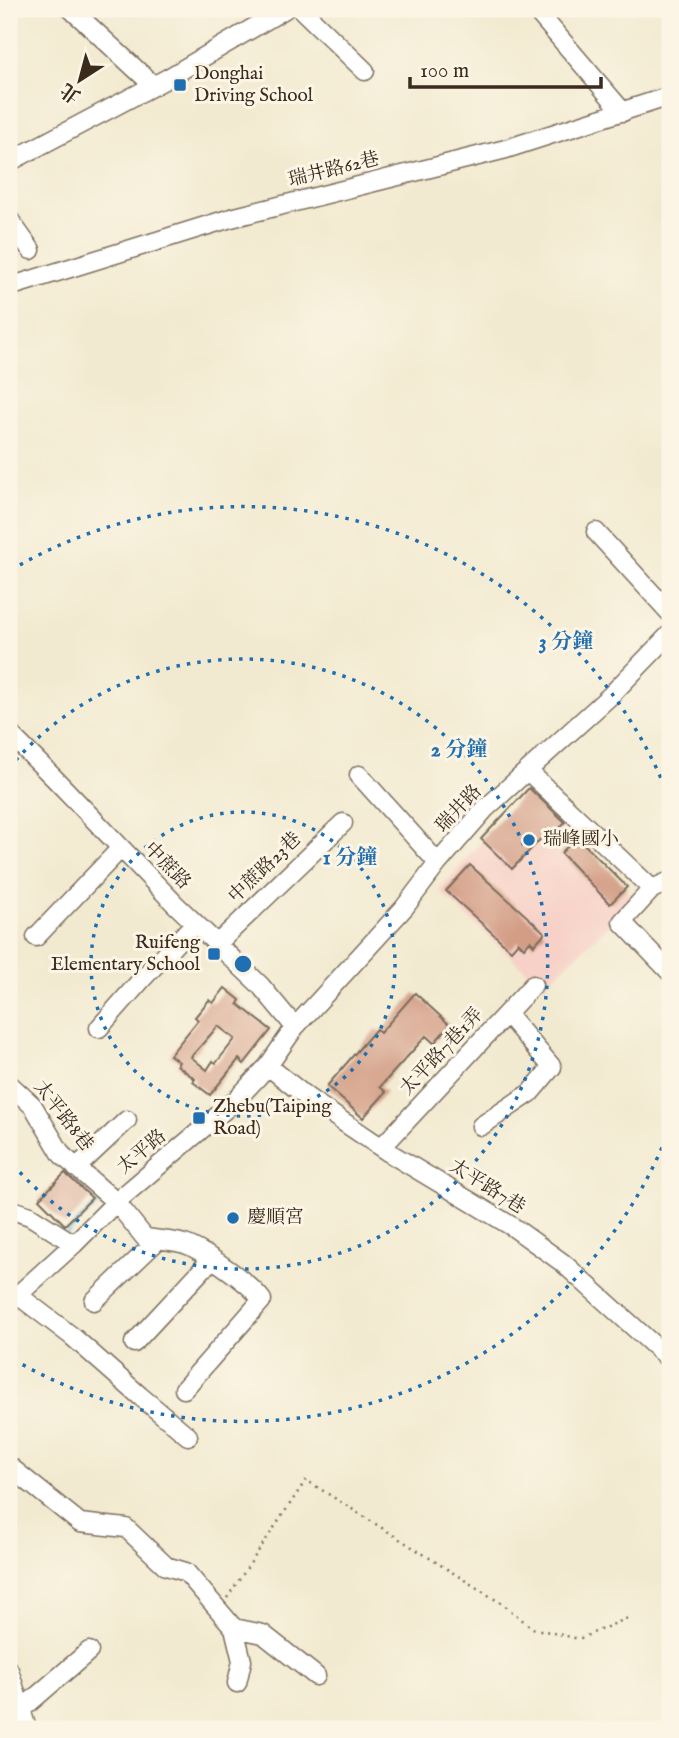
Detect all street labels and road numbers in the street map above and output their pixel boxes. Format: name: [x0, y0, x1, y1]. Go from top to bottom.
street label: 瑞井路62巷: [286, 147, 382, 193]
street label: 瑞井路: [431, 780, 487, 838]
street label: 中蔗路23巷: [224, 827, 306, 909]
street label: 中蔗路: [139, 837, 195, 895]
street label: 太平路7巷1弄: [395, 1003, 489, 1101]
street label: 太平路8巷: [28, 1076, 98, 1156]
street label: 太平路: [112, 1124, 172, 1180]
street label: 太平路7巷: [445, 1154, 529, 1220]

